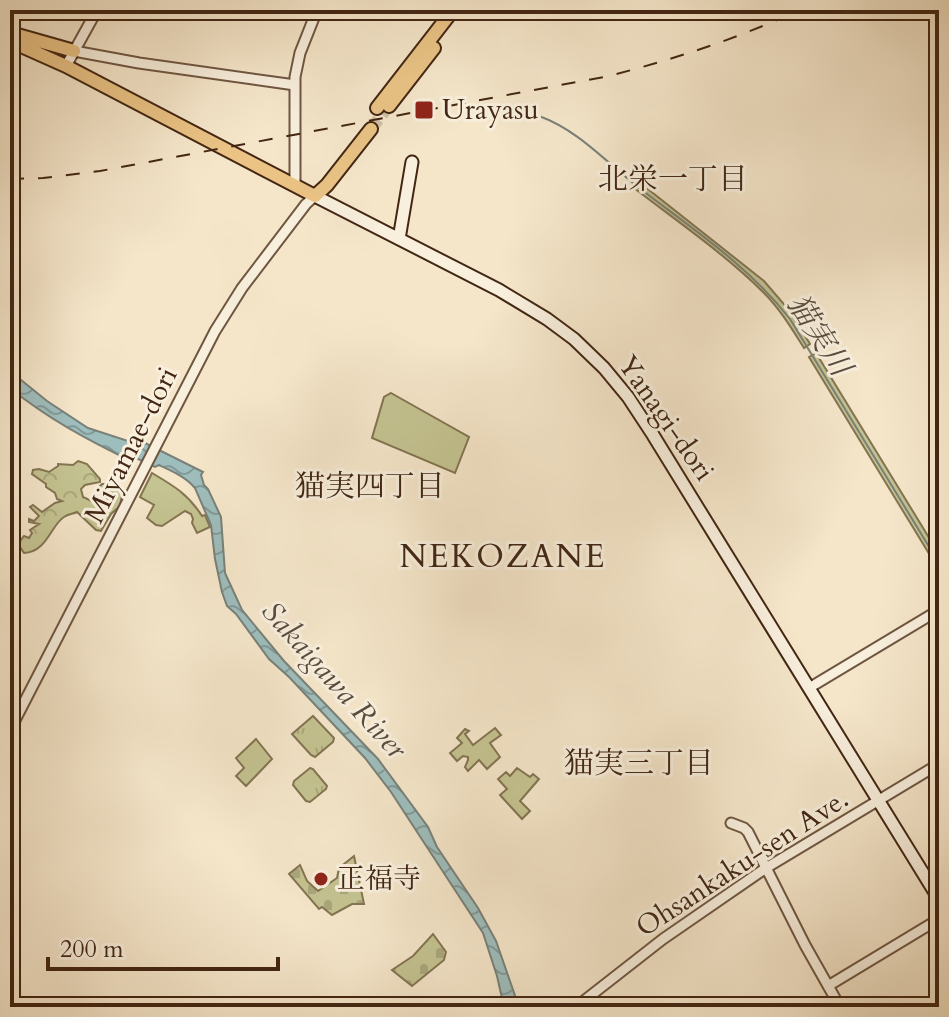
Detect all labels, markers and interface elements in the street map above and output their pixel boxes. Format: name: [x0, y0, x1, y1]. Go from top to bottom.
place label: Urayasu: [442, 91, 539, 129]
marker: Urayasu: [413, 99, 435, 121]
district label: 北栄一丁目: [598, 159, 748, 200]
water label: 猫実川: [777, 286, 862, 386]
street label: Yanagi-dori: [609, 348, 723, 488]
street label: Miyamae-dori: [75, 360, 187, 529]
district label: 猫実四丁目: [295, 466, 445, 507]
district label: NEKOZANE: [399, 535, 607, 579]
water label: Sakaigawa River: [252, 592, 417, 769]
district label: 猫実三丁目: [564, 743, 714, 784]
street label: Ohsankaku-sen Ave.: [628, 780, 856, 946]
place label: 正福寺: [337, 860, 421, 898]
marker: 正福寺: [312, 870, 330, 888]
scale bar: [48, 921, 278, 971]
text: 200 m: [60, 933, 124, 966]

